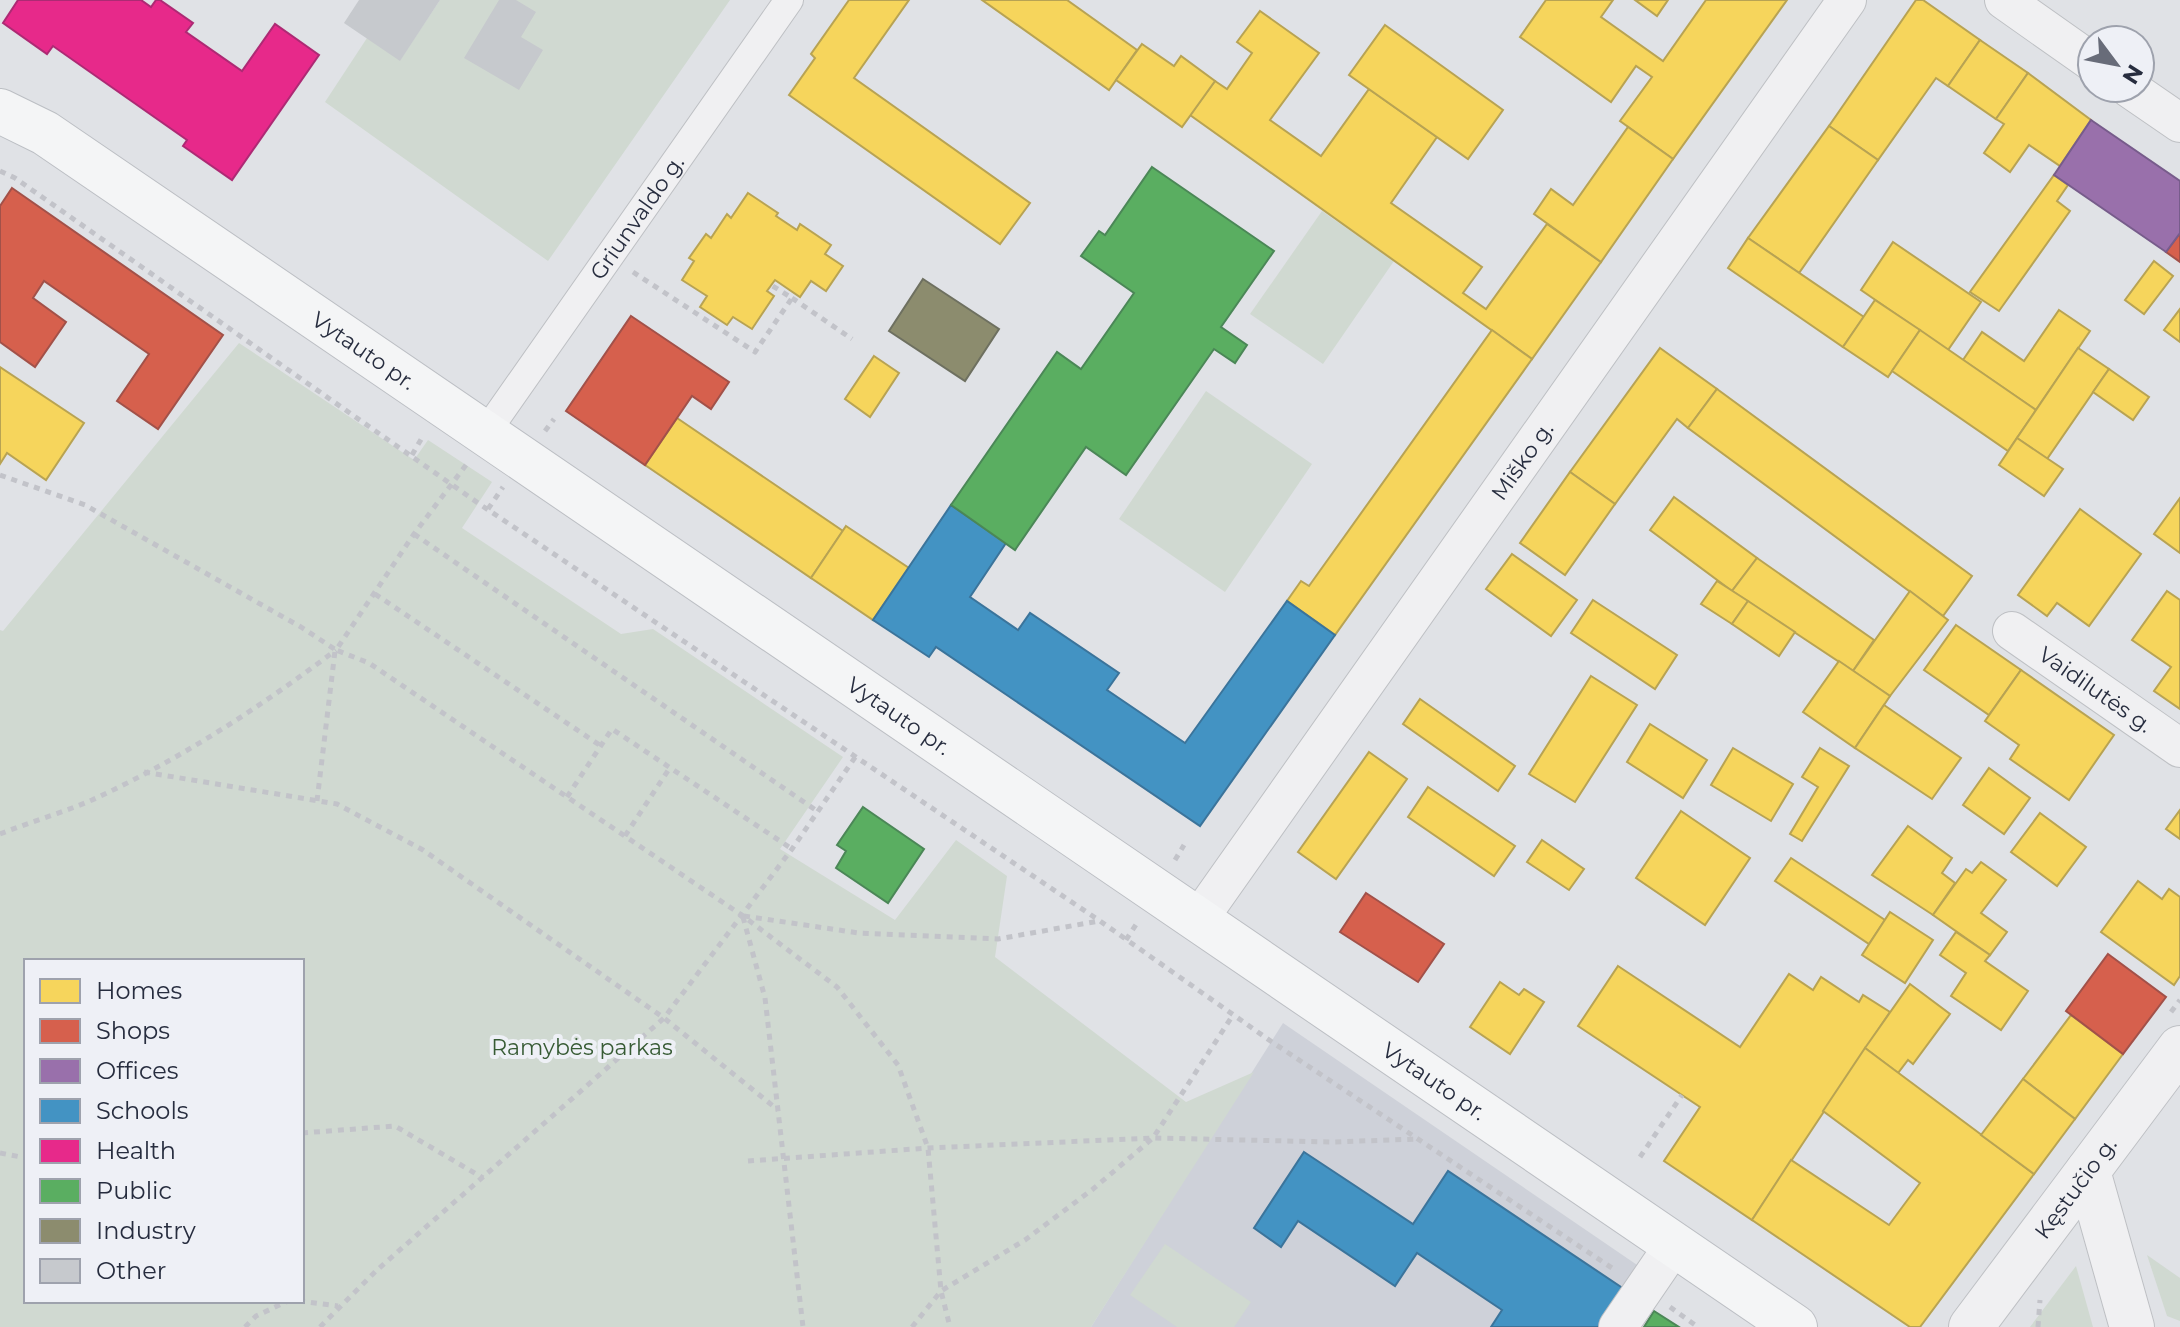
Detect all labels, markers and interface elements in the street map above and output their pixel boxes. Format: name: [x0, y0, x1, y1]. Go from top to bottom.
north arrow: [2076, 24, 2156, 104]
text: N: [2116, 60, 2149, 89]
street label: Griunvaldo g.: [584, 150, 690, 285]
street label: Vytauto pr.: [306, 306, 421, 396]
street label: Miško g.: [1485, 417, 1559, 505]
street label: Vaidilutės g.: [2033, 641, 2158, 739]
street label: Vytauto pr.: [842, 671, 956, 761]
legend: [24, 959, 304, 1303]
text: Homes: [96, 976, 182, 1005]
text: Shops: [96, 1016, 170, 1045]
park label: Ramybės parkas: [491, 1034, 673, 1061]
street label: Vytauto pr.: [1377, 1036, 1491, 1126]
text: Offices: [96, 1056, 178, 1085]
text: Schools: [96, 1096, 189, 1125]
street label: Kęstučio g.: [2029, 1132, 2123, 1244]
text: Health: [96, 1136, 176, 1165]
text: Public: [96, 1176, 172, 1205]
text: Industry: [96, 1216, 196, 1245]
text: Other: [96, 1256, 166, 1285]

